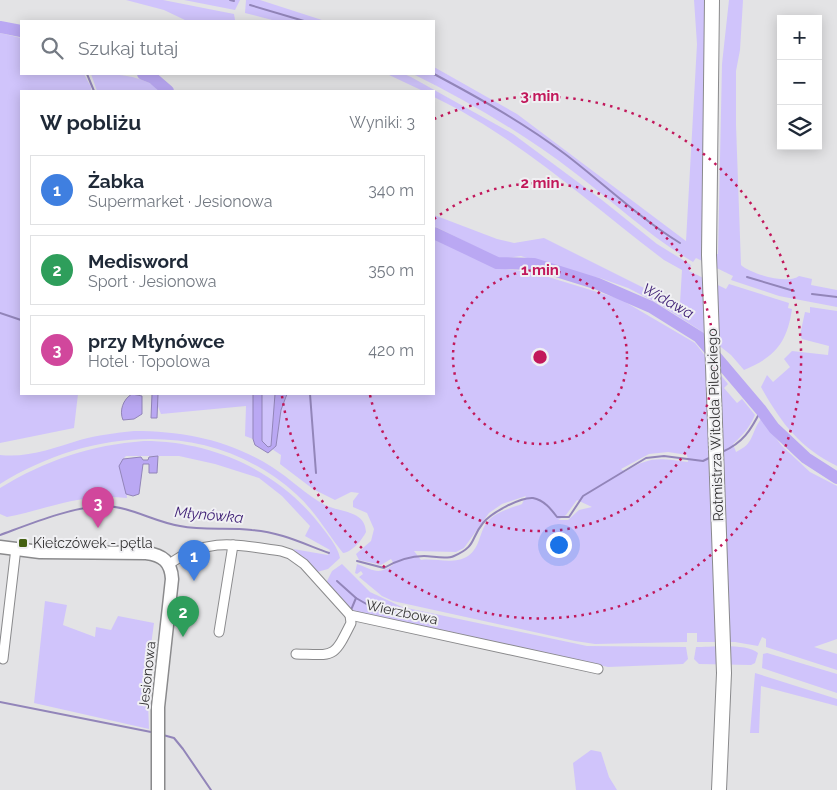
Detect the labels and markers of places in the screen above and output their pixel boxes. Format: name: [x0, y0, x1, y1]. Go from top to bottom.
centre of rings: [531, 348, 549, 366]
pin: 3: [82, 487, 114, 528]
place label: Kiełczówek - pętla: [33, 535, 153, 551]
marker: Kiełczówek - pętla: [17, 537, 29, 549]
pin: 1: [178, 540, 210, 581]
pin: 2: [167, 596, 199, 637]

